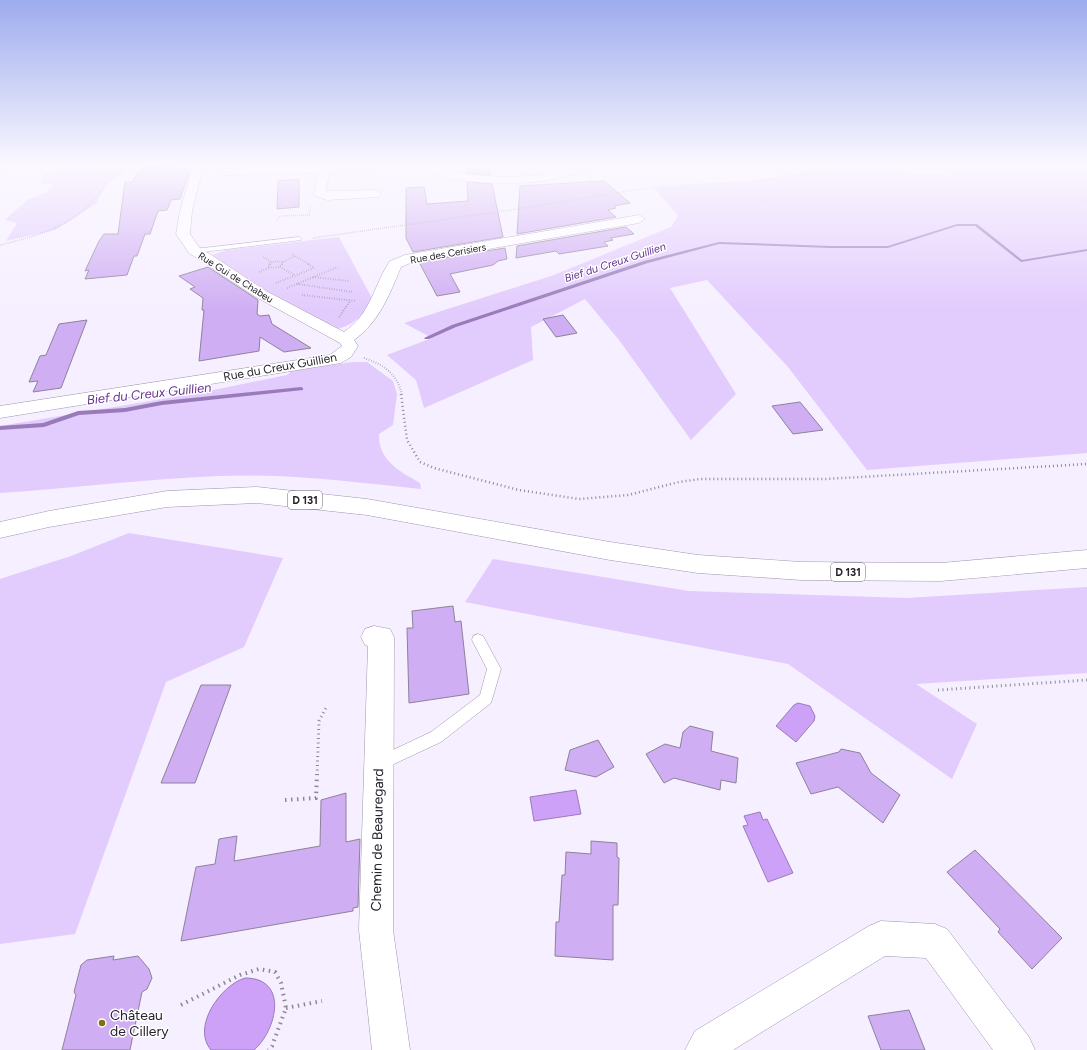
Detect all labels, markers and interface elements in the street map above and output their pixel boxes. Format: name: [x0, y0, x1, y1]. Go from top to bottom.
street label: Rue des Cerisiers: [409, 240, 487, 267]
water label: Bief du Creux Guillien: [563, 240, 667, 285]
street label: Rue Gui de Chabeu: [196, 249, 276, 306]
street label: Rue du Creux Guillien: [222, 350, 338, 384]
water label: Bief du Creux Guillien: [86, 380, 212, 407]
road number: D 131: [288, 491, 322, 509]
road number: D 131: [831, 563, 865, 581]
street label: Chemin de Beauregard: [368, 768, 387, 912]
place label: Château de Cillery: [110, 1007, 169, 1040]
marker: Château de Cillery: [97, 1018, 107, 1028]

